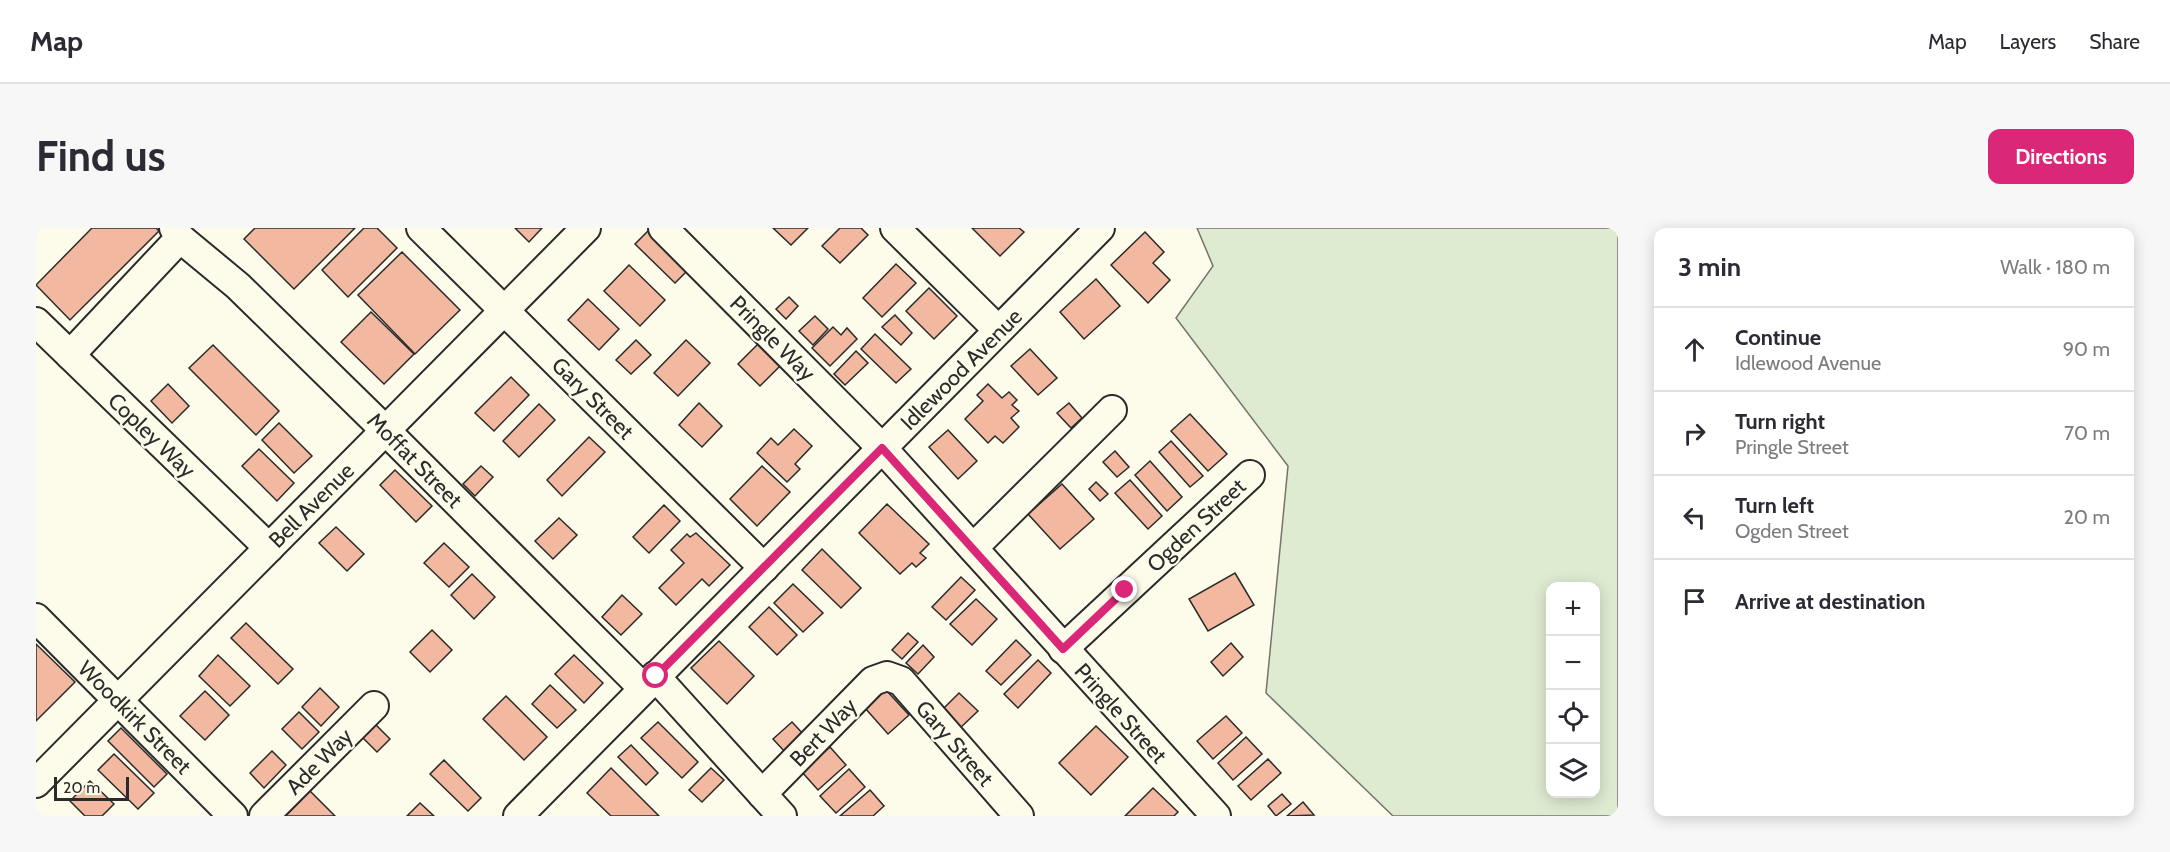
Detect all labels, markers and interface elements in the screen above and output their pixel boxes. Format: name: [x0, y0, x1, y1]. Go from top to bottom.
text: Map: [30, 24, 83, 58]
text: Map: [1928, 29, 1967, 54]
text: Layers: [2000, 29, 2056, 54]
text: Share: [2089, 29, 2140, 54]
button: Directions: [1988, 129, 2134, 184]
text: Find us: [36, 130, 165, 182]
text: 3 min: [1678, 251, 1741, 283]
text: Walk · 180 m: [2000, 255, 2110, 279]
street label: Pringle Way: [724, 290, 821, 387]
street label: Idlewood Avenue: [895, 303, 1028, 436]
text: Continue: [1735, 324, 1821, 351]
icon: ahead: [1678, 333, 1711, 366]
text: 90 m: [2063, 337, 2110, 361]
text: Idlewood Avenue: [1735, 351, 1881, 375]
street label: Gary Street: [546, 352, 640, 445]
street label: Copley Way: [102, 387, 201, 484]
street label: Moffat Street: [362, 407, 468, 514]
text: Turn right: [1735, 408, 1825, 435]
icon: right: [1678, 417, 1711, 450]
text: 70 m: [2064, 421, 2110, 445]
text: Pringle Street: [1735, 435, 1849, 459]
street label: Bell Avenue: [263, 457, 360, 554]
street label: Ogden Street: [1141, 472, 1252, 578]
text: Turn left: [1735, 492, 1814, 519]
icon: left: [1678, 501, 1711, 534]
text: 20 m: [2064, 505, 2110, 529]
text: Ogden Street: [1735, 519, 1849, 543]
route end: [1111, 576, 1137, 602]
map controls: [1546, 582, 1600, 798]
button: +: [1546, 582, 1600, 636]
icon: arrive: [1678, 585, 1711, 618]
text: Arrive at destination: [1735, 588, 1925, 615]
button: −: [1546, 636, 1600, 690]
street label: Woodkirk Street: [72, 655, 197, 780]
street label: Pringle Street: [1069, 658, 1173, 769]
route start: [642, 662, 668, 688]
button: locate: [1546, 690, 1600, 744]
street label: Bert Way: [784, 692, 863, 772]
street label: Gary Street: [910, 695, 1000, 792]
street label: Ade Way: [280, 722, 358, 800]
button: layers: [1546, 744, 1600, 798]
scale bar: [54, 774, 129, 802]
text: 20 m: [63, 778, 100, 797]

